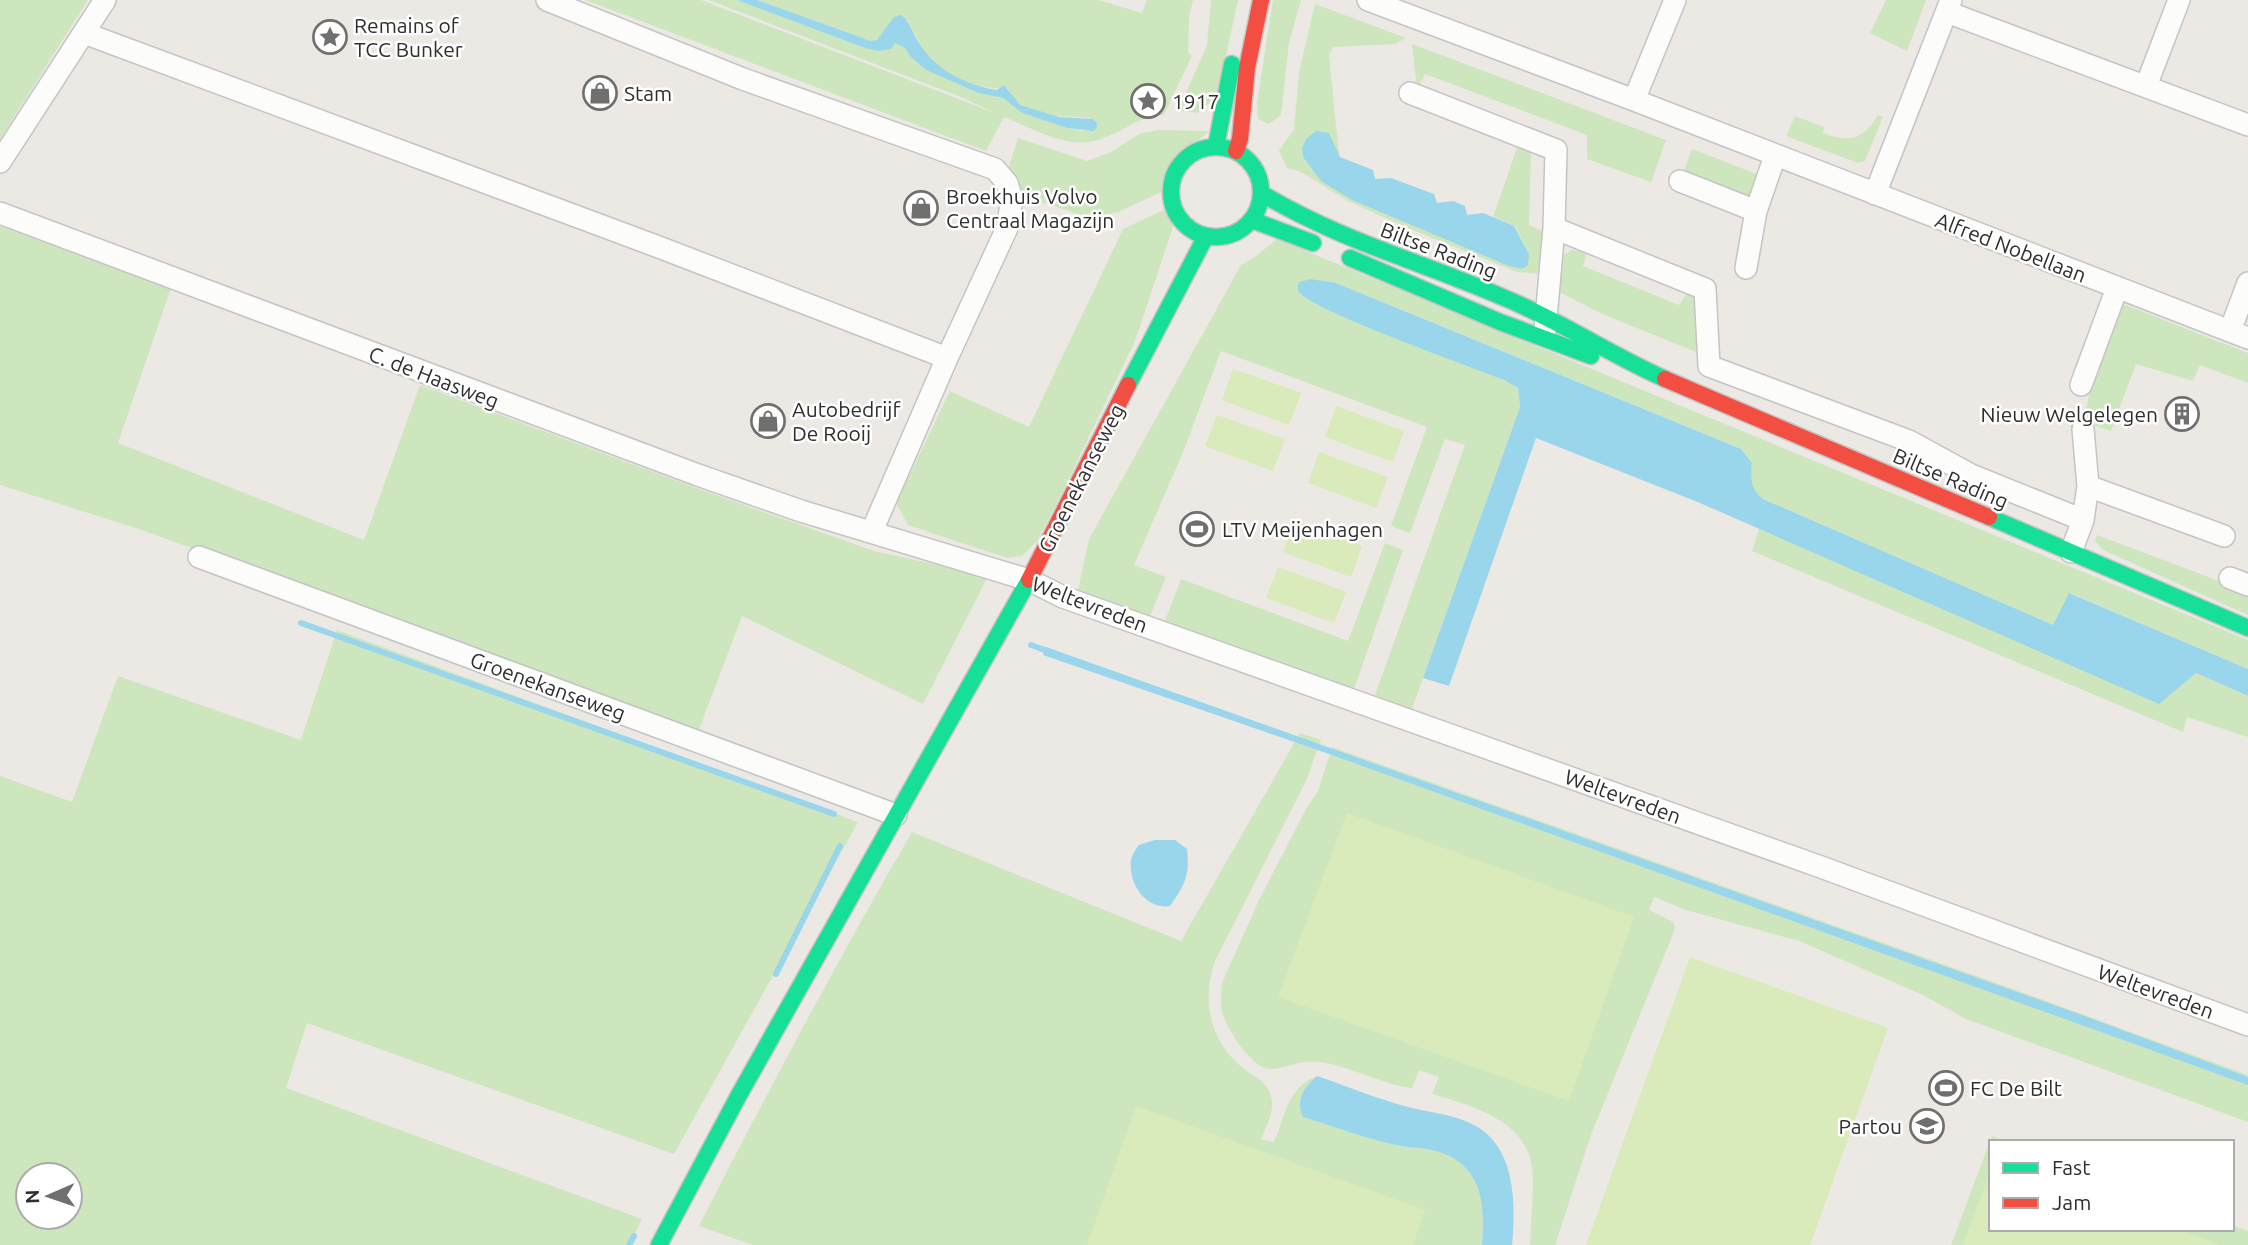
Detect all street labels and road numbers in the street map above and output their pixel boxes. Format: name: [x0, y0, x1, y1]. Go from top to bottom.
street label: Alfred Nobellaan: [1932, 207, 2090, 287]
street label: Biltse Rading: [1377, 217, 1501, 283]
street label: C. de Haasweg: [366, 341, 502, 413]
street label: Groenekanseweg: [1033, 400, 1129, 556]
street label: Biltse Rading: [1890, 443, 2012, 513]
street label: Weltevreden: [1029, 571, 1151, 637]
street label: Groenekanseweg: [467, 647, 629, 725]
street label: Weltevreden: [1562, 764, 1684, 828]
street label: Weltevreden: [2095, 959, 2217, 1023]

